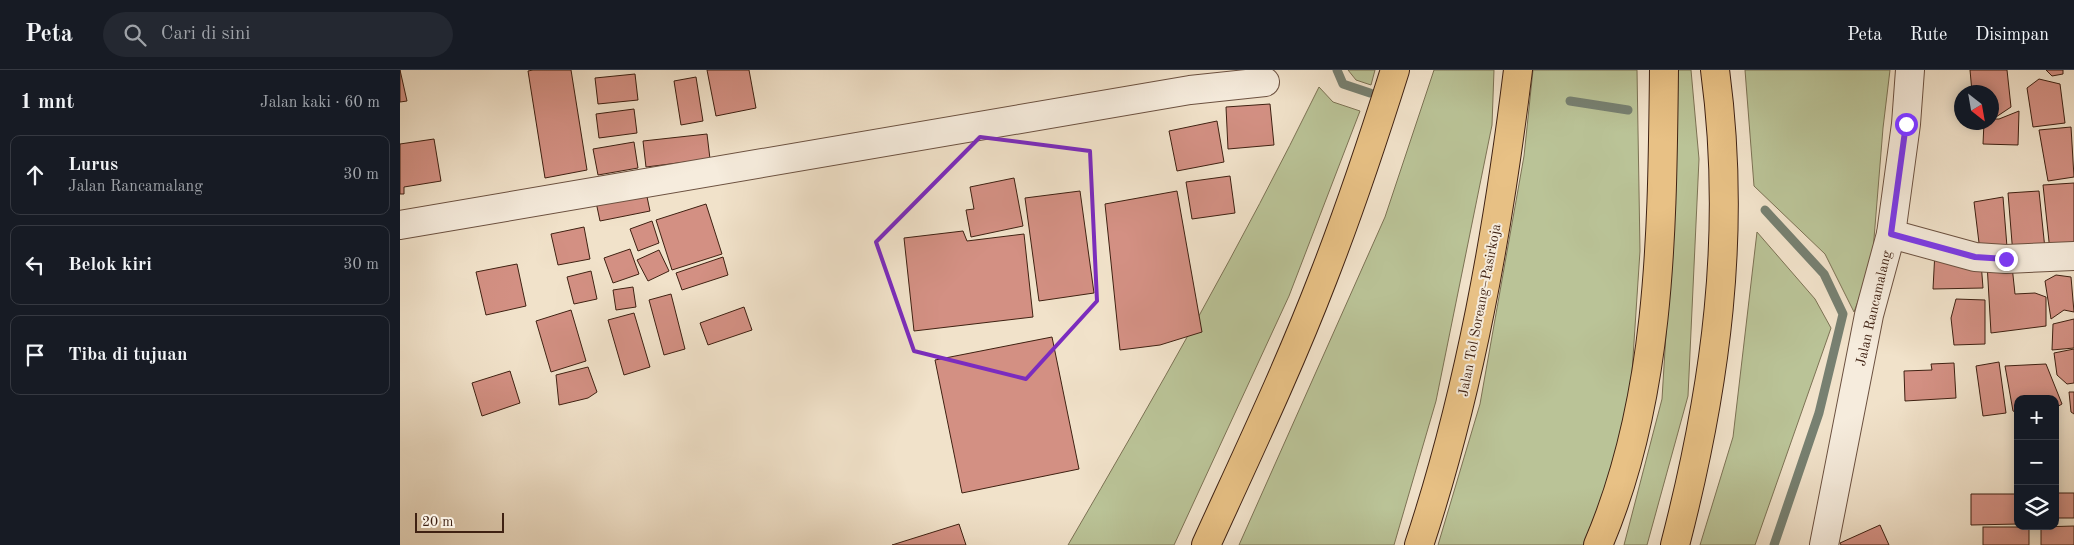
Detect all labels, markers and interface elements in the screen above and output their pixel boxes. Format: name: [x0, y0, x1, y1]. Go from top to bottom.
search box: [103, 12, 453, 57]
icon: search: [121, 21, 149, 49]
text: Peta: [25, 23, 73, 47]
text: Cari di sini: [161, 25, 250, 44]
text: Peta: [1847, 26, 1882, 44]
text: Rute: [1910, 26, 1947, 44]
text: Disimpan: [1975, 26, 2049, 44]
north arrow: [1954, 85, 1999, 130]
text: 1 mnt: [20, 92, 74, 113]
text: Jalan kaki · 60 m: [260, 95, 380, 111]
route start: [1895, 113, 1918, 136]
text: Lurus: [68, 156, 118, 175]
icon: ahead: [21, 161, 49, 189]
text: 30 m: [343, 167, 379, 183]
text: Jalan Rancamalang: [68, 179, 203, 195]
street label: Jalan Tol Soreang–Pasirkoja: [1456, 222, 1504, 398]
route end: [1995, 248, 2018, 271]
street label: Jalan Rancamalang: [1854, 249, 1894, 367]
icon: left: [21, 251, 49, 279]
text: Belok kiri: [68, 256, 152, 275]
text: 30 m: [343, 257, 379, 273]
icon: arrive: [21, 341, 49, 369]
text: Tiba di tujuan: [68, 346, 188, 365]
map controls: [2014, 395, 2059, 530]
button: +: [2014, 395, 2059, 440]
button: −: [2014, 440, 2059, 485]
button: layers: [2014, 485, 2059, 530]
scale bar: [415, 510, 504, 533]
text: 20 m: [422, 515, 453, 529]

